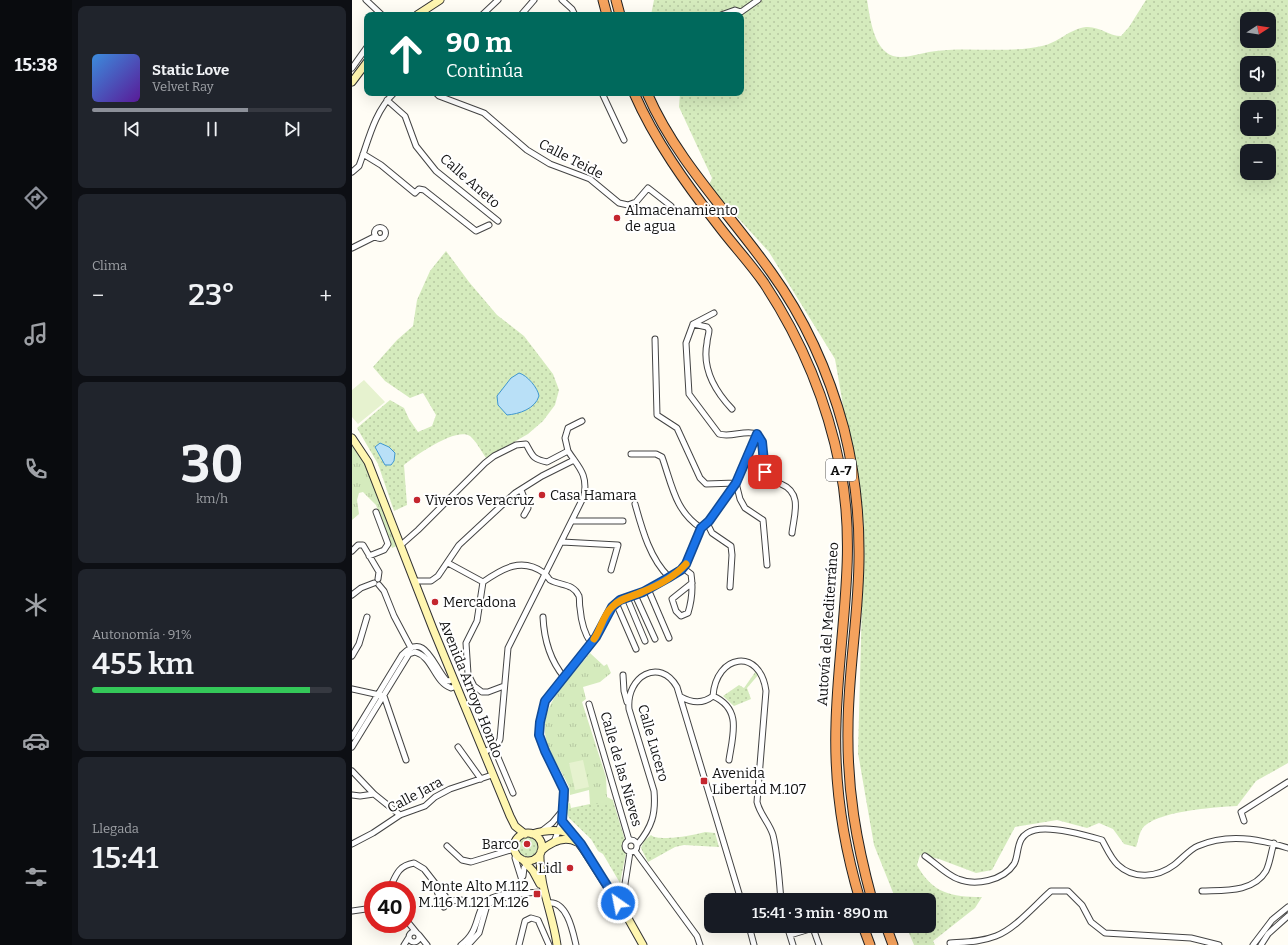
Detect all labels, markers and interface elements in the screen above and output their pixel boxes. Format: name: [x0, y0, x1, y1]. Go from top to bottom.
north arrow: [1240, 12, 1276, 48]
map controls: [1240, 12, 1276, 180]
text: 90 m: [446, 26, 512, 59]
icon: ahead: [380, 28, 432, 80]
text: 15:38: [14, 54, 58, 76]
button: sound: [1240, 56, 1276, 92]
text: Continúa: [446, 60, 523, 82]
text: Static Love: [152, 61, 229, 79]
text: Velvet Ray: [152, 79, 214, 94]
button: +: [1240, 100, 1276, 136]
icon: previous: [121, 118, 143, 140]
icon: pause: [201, 118, 223, 140]
icon: next: [281, 118, 303, 140]
street label: Calle Teide: [536, 135, 606, 183]
button: −: [1240, 144, 1276, 180]
street label: Calle Aneto: [436, 150, 504, 212]
icon: directions: [22, 184, 50, 212]
place label: Almacenamiento de agua: [625, 202, 738, 235]
marker: Almacenamiento de agua: [612, 213, 622, 223]
text: Clima: [92, 258, 127, 273]
text: 23°: [188, 277, 235, 313]
text: −: [92, 282, 104, 309]
text: +: [319, 282, 332, 309]
icon: music: [22, 320, 50, 348]
text: 30: [181, 433, 243, 496]
icon: phone: [22, 455, 50, 483]
pin: [748, 455, 782, 489]
road number: A-7: [826, 459, 856, 481]
icon: arrive: [754, 461, 776, 483]
place label: Casa Hamara: [550, 487, 637, 504]
marker: Casa Hamara: [537, 490, 547, 500]
text: km/h: [196, 491, 228, 506]
place label: Viveros Veracruz: [425, 492, 535, 509]
marker: Viveros Veracruz: [412, 495, 422, 505]
street label: Autovía del Mediterráneo: [814, 541, 842, 707]
icon: climate: [22, 591, 50, 619]
place label: Mercadona: [443, 594, 517, 611]
marker: Mercadona: [430, 597, 440, 607]
street label: Avenida Arroyo Hondo: [436, 618, 506, 760]
text: Autonomía · 91%: [92, 627, 192, 642]
text: 455 km: [92, 646, 194, 682]
street label: Calle Lucero: [634, 702, 672, 784]
street label: Calle de las Nieves: [596, 710, 646, 828]
icon: car: [22, 727, 50, 755]
place label: Avenida Libertad M.107: [712, 765, 806, 798]
street label: Calle Jara: [384, 773, 446, 817]
marker: Avenida Libertad M.107: [699, 776, 709, 786]
text: Llegada: [92, 821, 139, 836]
place label: Barco: [482, 836, 519, 853]
marker: Barco: [522, 839, 532, 849]
text: 15:41: [92, 840, 158, 876]
place label: Lidl: [538, 860, 562, 877]
icon: filters: [22, 863, 50, 891]
marker: Lidl: [565, 863, 575, 873]
place label: Monte Alto M.112 M.116 M.121 M.126: [418, 878, 529, 911]
speed limit sign: 40: [364, 881, 416, 933]
position arrow: [597, 882, 639, 924]
marker: Monte Alto M.112 M.116 M.121 M.126: [532, 889, 542, 899]
text: 15:41 · 3 min · 890 m: [752, 904, 888, 922]

